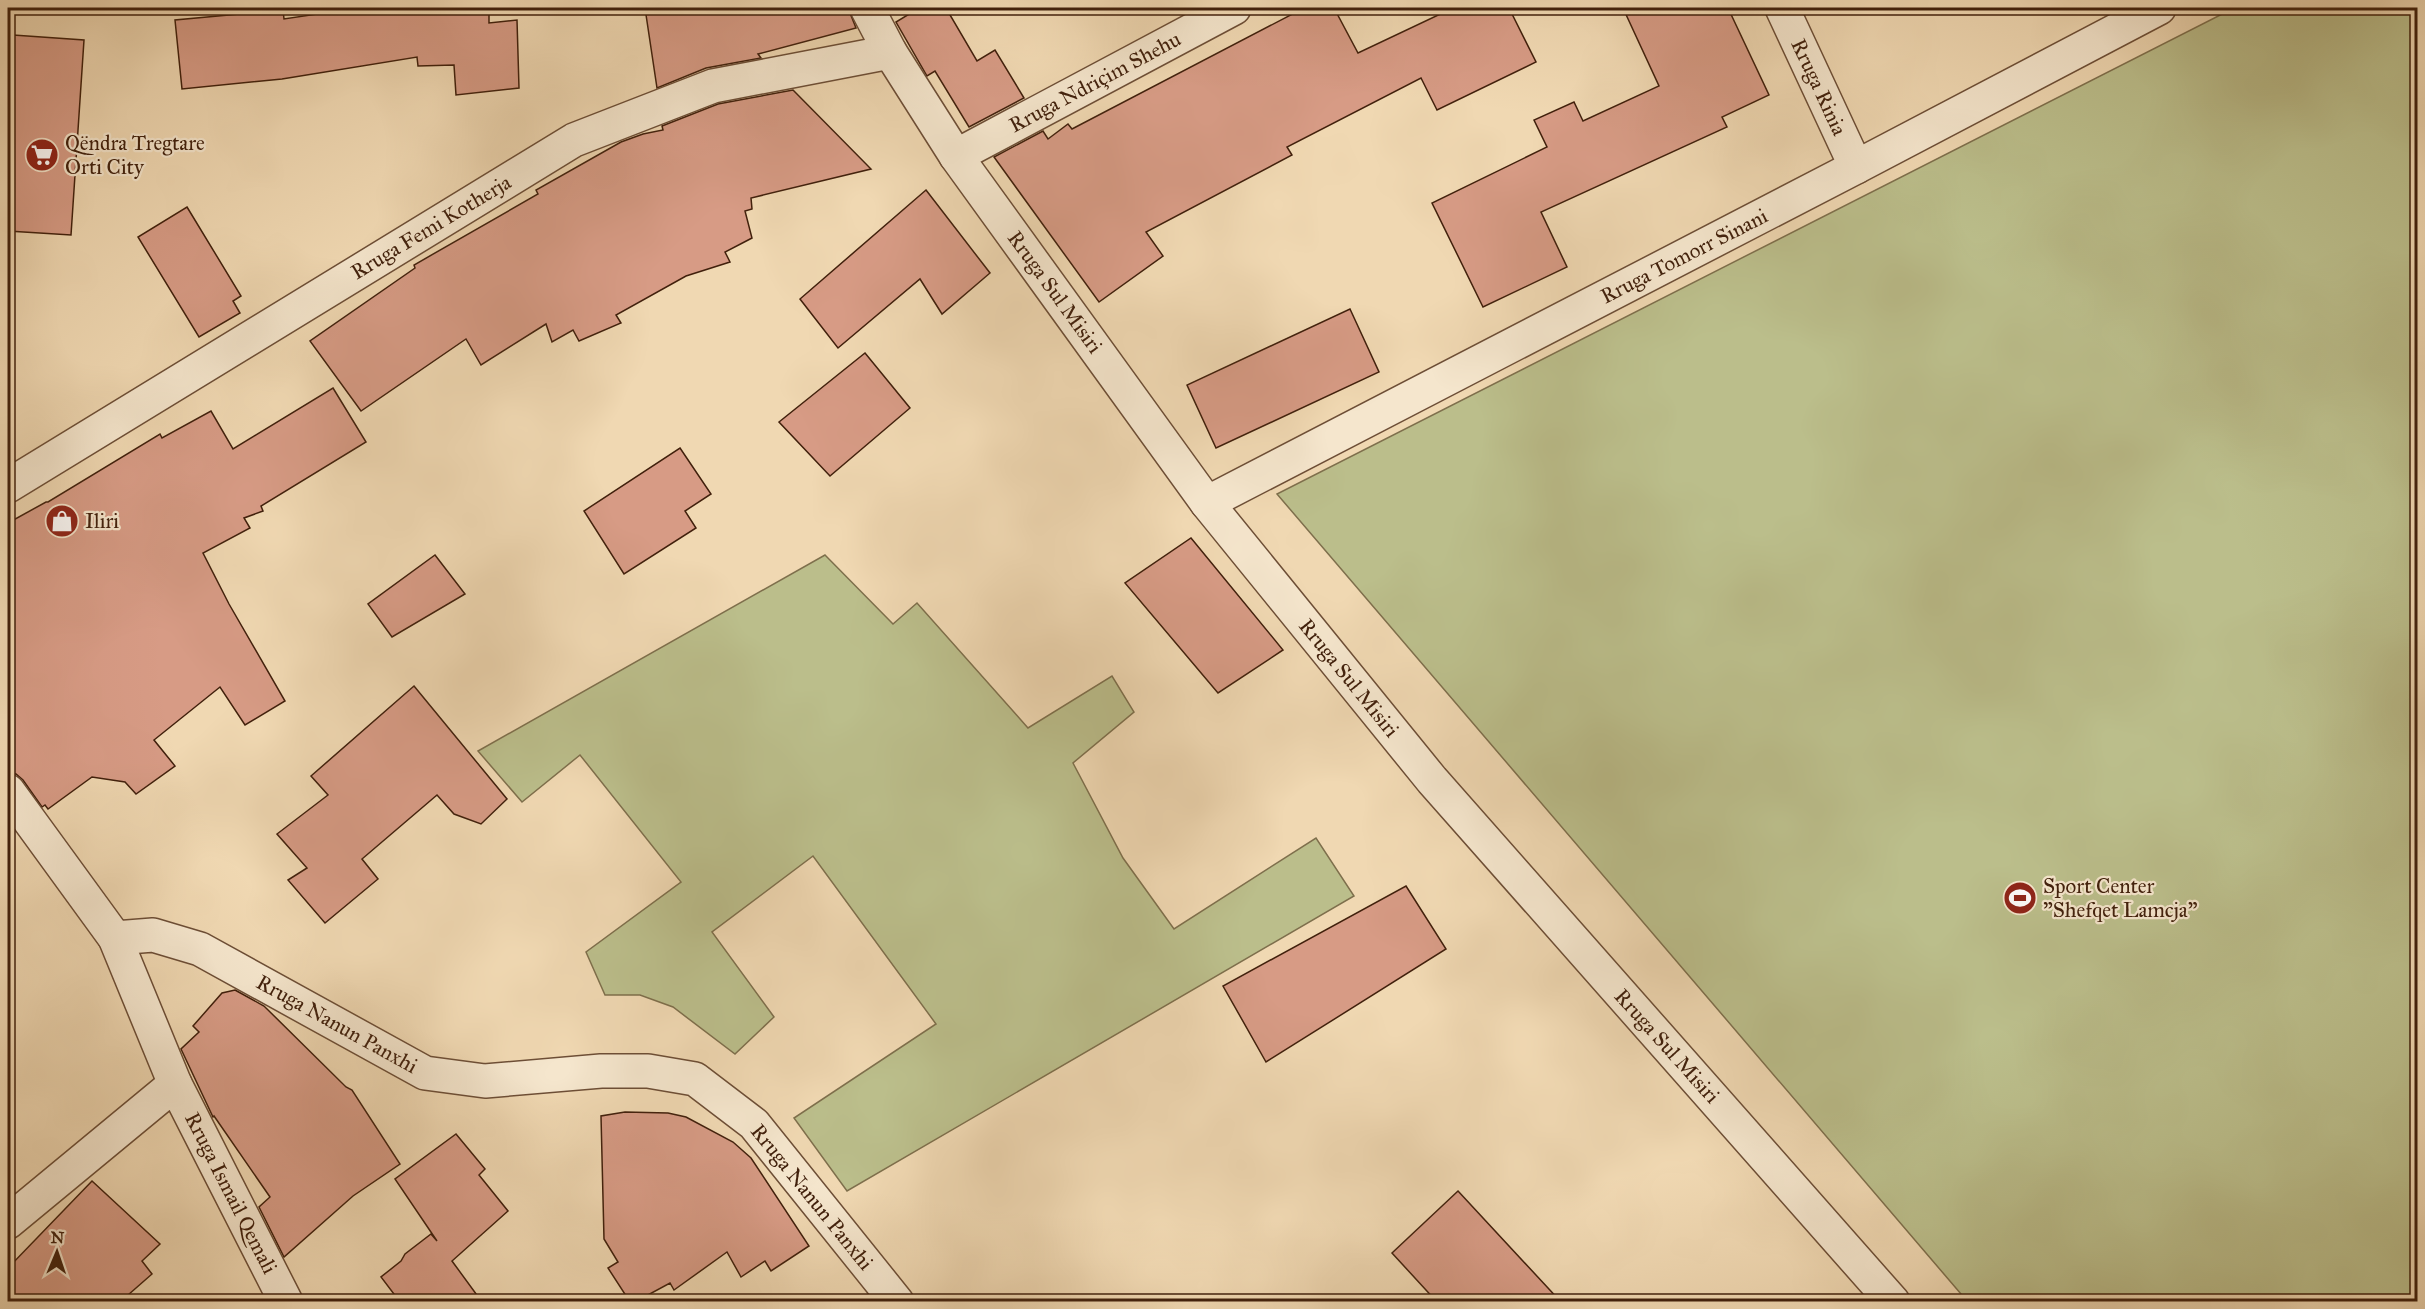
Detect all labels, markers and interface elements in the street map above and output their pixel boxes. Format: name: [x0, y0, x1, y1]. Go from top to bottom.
street label: Rruga Ndriçim Shehu: [1005, 26, 1185, 138]
street label: Rruga Rinia: [1785, 35, 1853, 140]
place label: Qëndra Tregtare Orti City: [65, 130, 205, 180]
supermarket icon: Qëndra Tregtare Orti City: [24, 137, 60, 173]
street label: Rruga Femi Kotherja: [346, 169, 516, 285]
street label: Rruga Tomorr Sinani: [1596, 203, 1772, 309]
street label: Rruga Sul Misiri: [1002, 226, 1108, 359]
shop icon: Iliri: [44, 503, 80, 539]
place label: Iliri: [85, 508, 119, 534]
street label: Rruga Sul Misiri: [1293, 613, 1405, 743]
place label: Sport Center "Shefqet Lamcja": [2043, 873, 2198, 923]
sports icon: Sport Center "Shefqet Lamcja": [2002, 880, 2038, 916]
street label: Rruga Nanun Panxhi: [252, 969, 422, 1079]
street label: Rruga Sul Misiri: [1609, 983, 1725, 1109]
street label: Rruga Ismail Qemali: [179, 1108, 283, 1278]
street label: Rruga Nanun Panxhi: [745, 1119, 879, 1275]
north arrow: [27, 1222, 87, 1282]
text: N: [50, 1228, 65, 1247]

